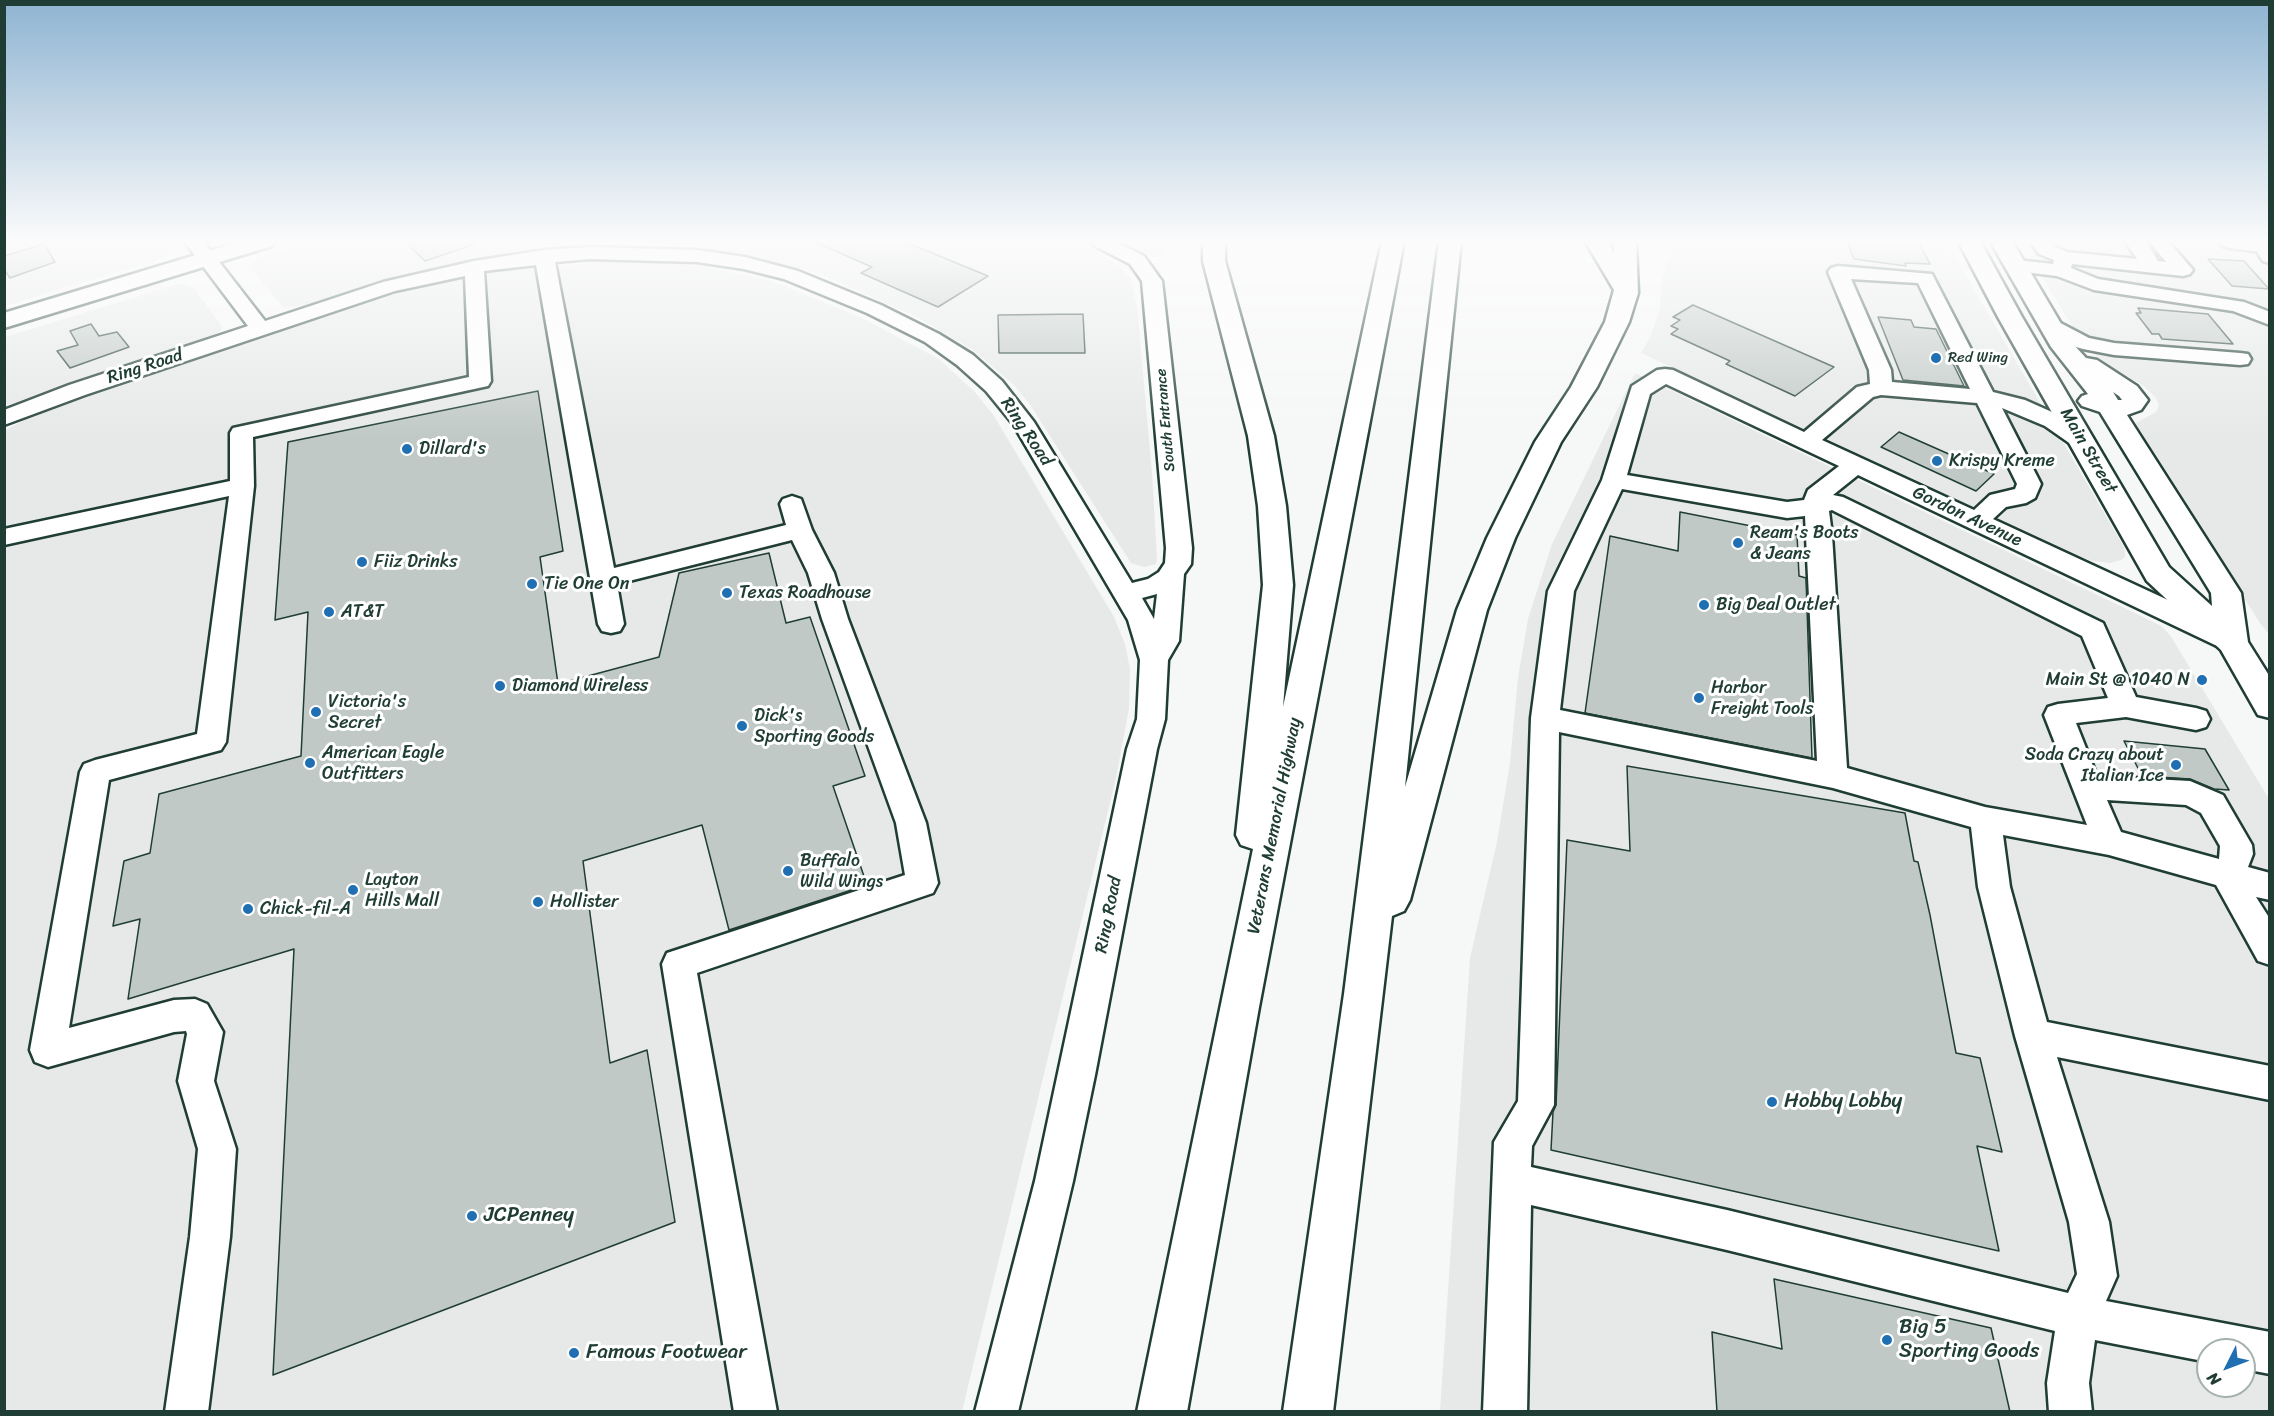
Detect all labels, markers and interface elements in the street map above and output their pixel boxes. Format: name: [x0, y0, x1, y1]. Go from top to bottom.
street label: Ring Road: [105, 345, 185, 389]
place label: Red Wing: [1948, 349, 2008, 367]
marker: Red Wing: [1929, 351, 1943, 365]
street label: South Entrance: [1153, 368, 1179, 472]
street label: Ring Road: [995, 394, 1057, 470]
street label: Main Street: [2055, 404, 2121, 498]
place label: Dillard's: [419, 438, 486, 460]
marker: Dillard's: [400, 442, 414, 456]
place label: Krispy Kreme: [1949, 450, 2055, 472]
marker: Krispy Kreme: [1930, 454, 1944, 468]
street label: Gordon Avenue: [1909, 482, 2025, 552]
place label: Ream's Boots & Jeans: [1750, 522, 1859, 564]
marker: Ream's Boots & Jeans: [1731, 536, 1745, 550]
place label: Fiiz Drinks: [374, 551, 458, 573]
marker: Fiiz Drinks: [355, 555, 369, 569]
place label: Tie One On: [544, 573, 630, 595]
marker: Tie One On: [525, 577, 539, 591]
place label: Texas Roadhouse: [739, 582, 871, 604]
marker: Texas Roadhouse: [720, 586, 734, 600]
place label: Big Deal Outlet: [1716, 594, 1836, 616]
marker: Big Deal Outlet: [1697, 598, 1711, 612]
place label: AT&T: [341, 601, 384, 623]
marker: AT&T: [322, 605, 336, 619]
place label: Main St @ 1040 N: [2046, 669, 2190, 691]
marker: Main St @ 1040 N: [2195, 673, 2209, 687]
place label: Diamond Wireless: [512, 675, 648, 697]
place label: Harbor Freight Tools: [1711, 677, 1814, 720]
marker: Diamond Wireless: [493, 679, 507, 693]
place label: Victoria's Secret: [328, 691, 406, 734]
marker: Harbor Freight Tools: [1692, 691, 1706, 705]
marker: Victoria's Secret: [309, 705, 323, 719]
place label: Dick's Sporting Goods: [754, 705, 874, 748]
street label: Veterans Memorial Highway: [1243, 716, 1307, 936]
marker: Dick's Sporting Goods: [735, 719, 749, 733]
place label: American Eagle Outfitters: [322, 742, 444, 784]
place label: Soda Crazy about Italian Ice: [2025, 744, 2164, 786]
marker: American Eagle Outfitters: [303, 756, 317, 770]
marker: Soda Crazy about Italian Ice: [2169, 758, 2183, 772]
place label: Buffalo Wild Wings: [800, 850, 883, 892]
marker: Buffalo Wild Wings: [781, 864, 795, 878]
place label: Layton Hills Mall: [365, 869, 439, 912]
street label: Ring Road: [1091, 875, 1127, 955]
marker: Layton Hills Mall: [346, 883, 360, 897]
place label: Hollister: [550, 891, 618, 913]
marker: Hollister: [531, 895, 545, 909]
place label: Chick-fil-A: [260, 898, 351, 920]
marker: Chick-fil-A: [241, 902, 255, 916]
place label: Hobby Lobby: [1784, 1089, 1902, 1115]
marker: Hobby Lobby: [1765, 1095, 1779, 1109]
place label: JCPenney: [484, 1203, 574, 1229]
marker: JCPenney: [465, 1209, 479, 1223]
place label: Big 5 Sporting Goods: [1899, 1315, 2039, 1365]
marker: Big 5 Sporting Goods: [1880, 1333, 1894, 1347]
north arrow: [2196, 1338, 2256, 1398]
place label: Famous Footwear: [586, 1340, 747, 1366]
marker: Famous Footwear: [567, 1346, 581, 1360]
text: N: [2199, 1365, 2228, 1393]

